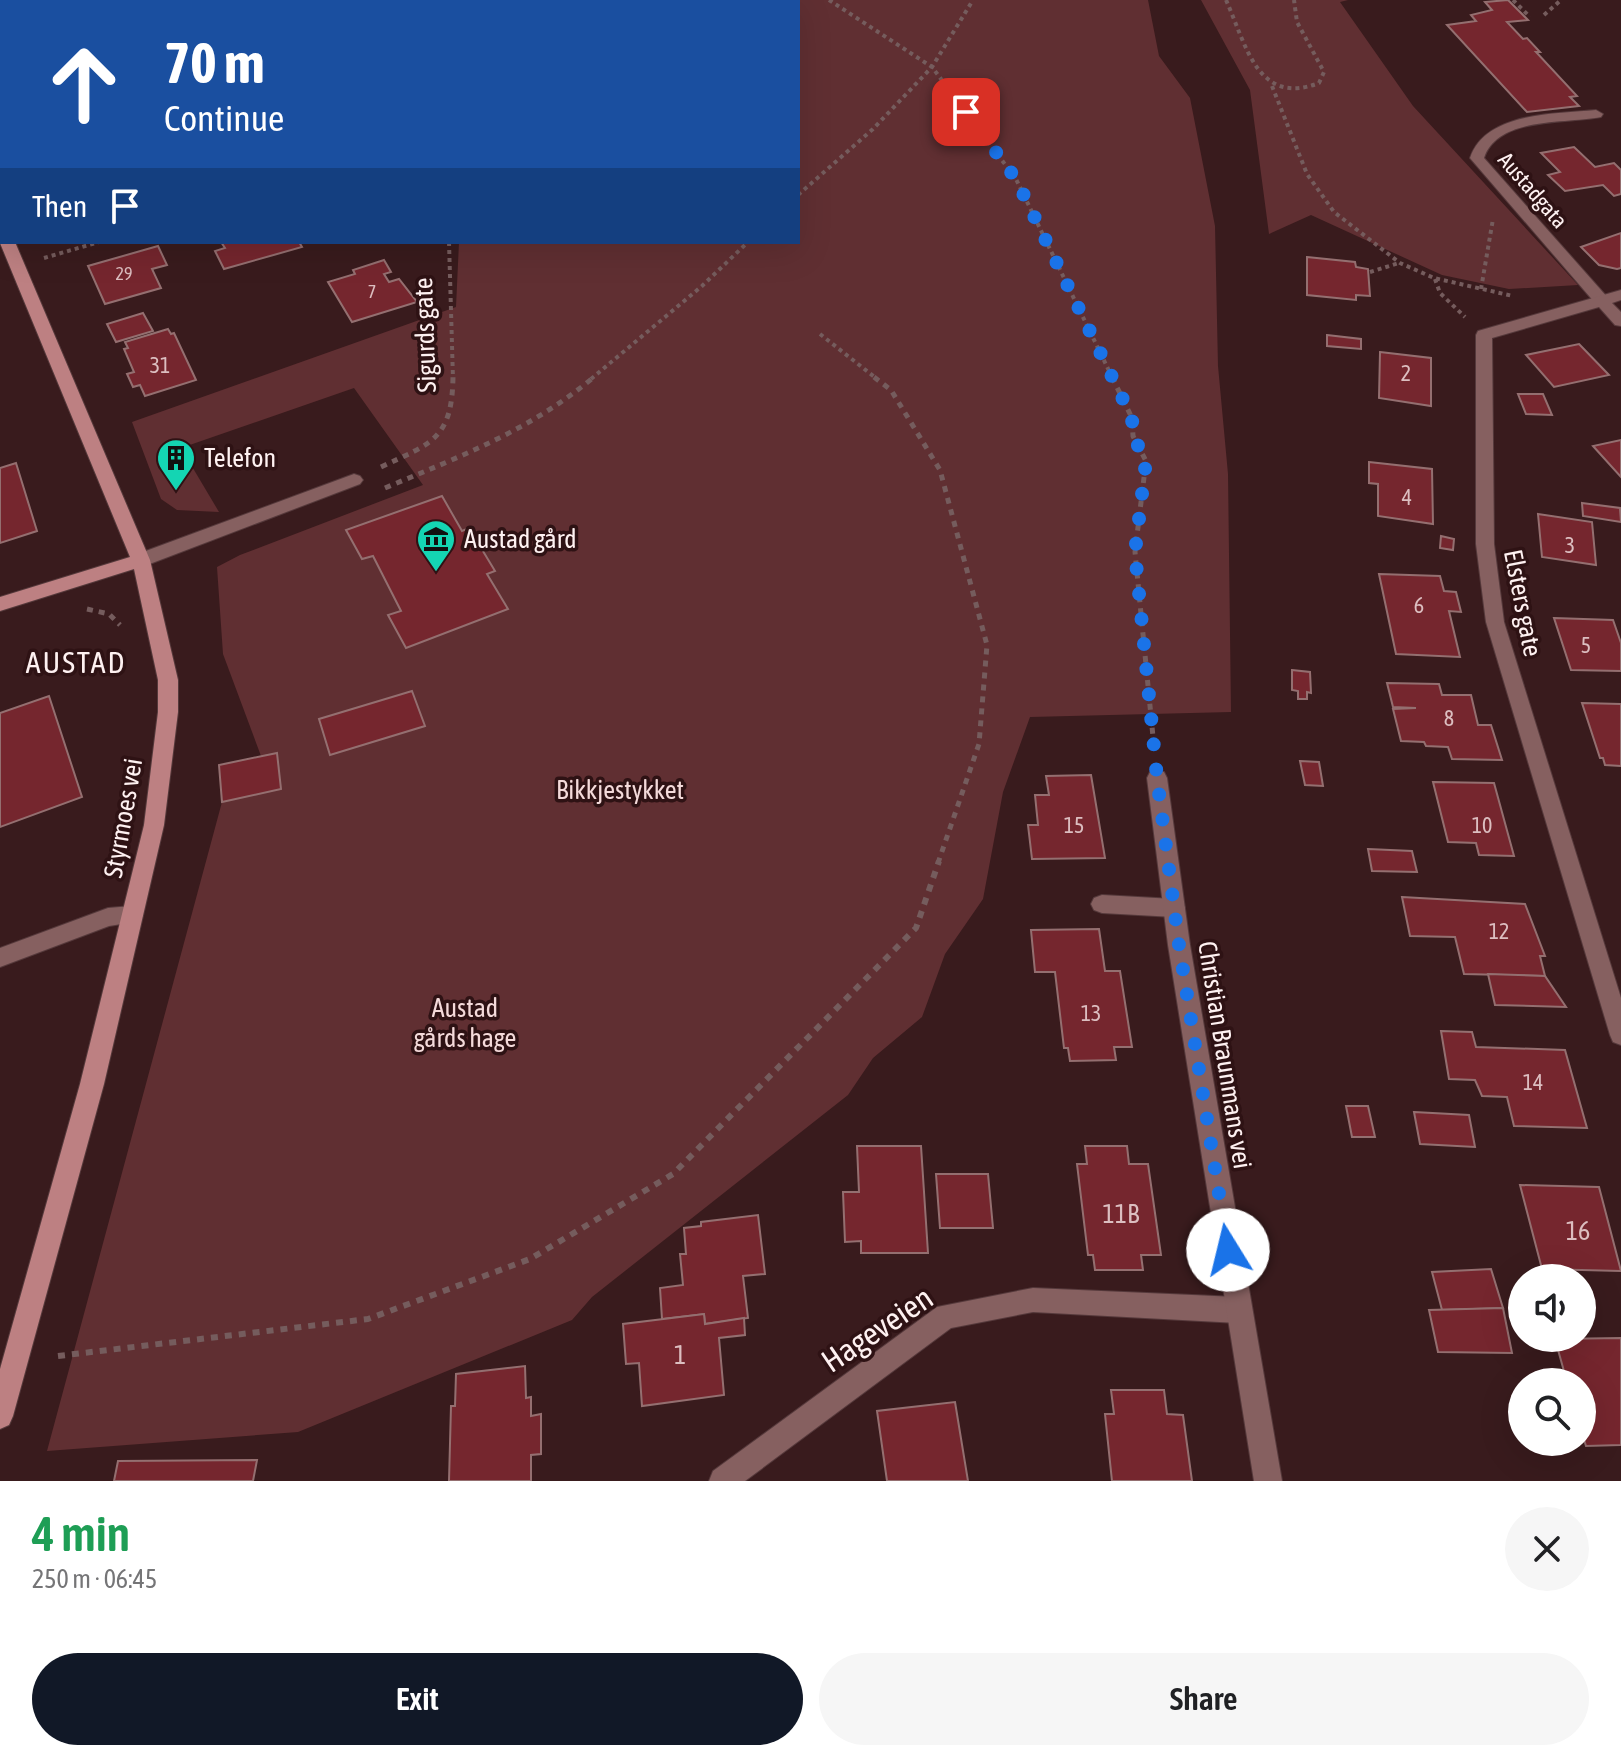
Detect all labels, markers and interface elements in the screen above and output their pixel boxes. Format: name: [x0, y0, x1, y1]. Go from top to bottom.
text: 70 m: [164, 31, 265, 95]
icon: ahead: [32, 32, 136, 136]
pin: [932, 78, 1000, 146]
icon: arrive: [944, 90, 988, 134]
text: Continue: [164, 97, 284, 139]
street label: Austadgata: [1493, 147, 1573, 233]
icon: arrive: [103, 184, 147, 228]
text: Then: [32, 189, 87, 223]
house number: 29: [116, 263, 132, 284]
street label: Sigurds gate: [408, 277, 442, 393]
house number: 7: [368, 281, 376, 302]
house number: 31: [150, 352, 170, 378]
house number: 2: [1401, 360, 1411, 386]
building icon: Telefon: [155, 437, 197, 492]
place label: Telefon: [204, 443, 276, 473]
house number: 4: [1402, 484, 1412, 510]
museum icon: Austad gård: [415, 518, 457, 573]
place label: Austad gård: [464, 524, 577, 554]
house number: 3: [1565, 532, 1575, 558]
street label: Elsters gate: [1498, 547, 1548, 659]
house number: 6: [1414, 592, 1424, 618]
house number: 5: [1581, 632, 1591, 658]
district label: AUSTAD: [26, 645, 126, 679]
house number: 8: [1444, 705, 1454, 731]
street label: Styrmoes vei: [98, 756, 148, 880]
park label: Bikkjestykket: [556, 775, 684, 805]
house number: 15: [1064, 812, 1084, 838]
house number: 10: [1472, 812, 1492, 838]
house number: 12: [1489, 918, 1509, 944]
street label: Christian Braunmans vei: [1192, 939, 1258, 1171]
park label: Austad gårds hage: [414, 993, 516, 1053]
house number: 13: [1081, 1000, 1101, 1026]
house number: 14: [1523, 1069, 1543, 1095]
house number: 11B: [1103, 1199, 1140, 1229]
position arrow: [1186, 1208, 1270, 1292]
house number: 16: [1566, 1216, 1590, 1246]
map controls: [1508, 1264, 1596, 1456]
button: sound: [1508, 1264, 1596, 1352]
street label: Hageveien: [815, 1279, 939, 1379]
house number: 1: [674, 1340, 686, 1370]
button: search: [1508, 1368, 1596, 1456]
text: 4 min: [32, 1506, 130, 1561]
button: close: [1505, 1507, 1589, 1591]
text: 250 m · 06:45: [32, 1564, 157, 1594]
button: Exit: [32, 1653, 803, 1745]
button: Share: [819, 1653, 1589, 1745]

